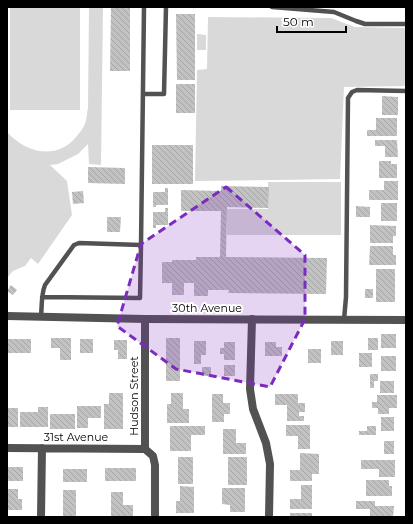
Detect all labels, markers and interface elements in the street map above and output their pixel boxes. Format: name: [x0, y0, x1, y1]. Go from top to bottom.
scale bar: [277, 8, 346, 34]
text: 50 m: [283, 14, 314, 29]
street label: 30th Avenue: [172, 301, 242, 315]
street label: Hudson Street: [127, 356, 141, 436]
street label: 31st Avenue: [44, 430, 109, 444]

